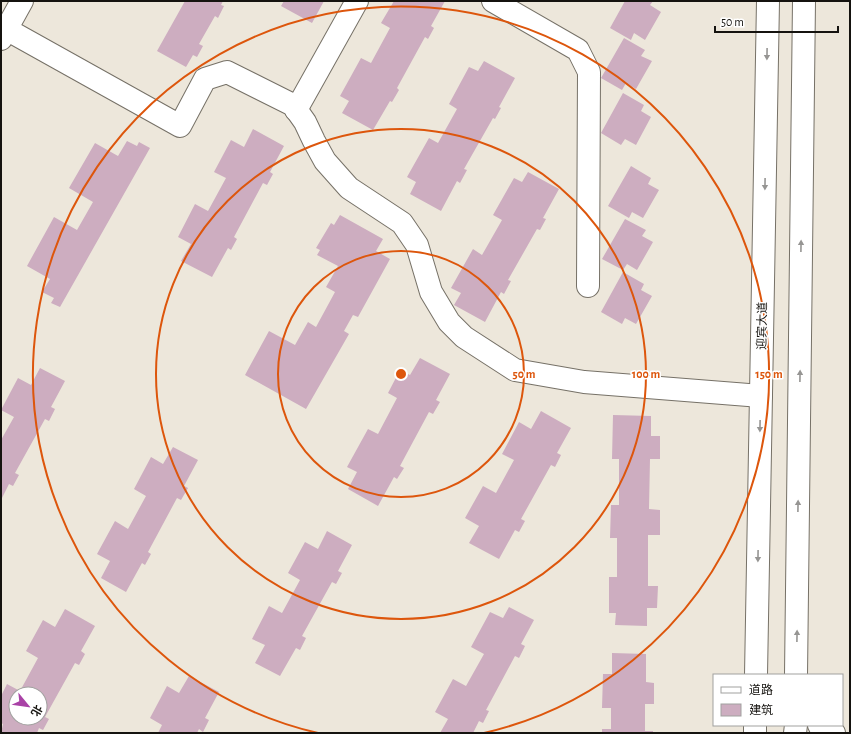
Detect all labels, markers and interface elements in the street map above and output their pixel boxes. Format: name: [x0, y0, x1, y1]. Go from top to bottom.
scale bar: [715, 8, 838, 34]
text: 50 m: [721, 16, 744, 28]
one-way arrow: [764, 48, 770, 61]
one-way arrow: [761, 178, 768, 190]
one-way arrow: [798, 239, 804, 252]
street label: 迎宾大道: [755, 302, 768, 350]
centre of rings: [394, 367, 408, 381]
text: 50 m: [513, 368, 536, 380]
text: 100 m: [632, 368, 660, 380]
text: 150 m: [755, 368, 783, 380]
one-way arrow: [797, 369, 803, 382]
one-way arrow: [757, 420, 764, 432]
one-way arrow: [795, 499, 801, 512]
one-way arrow: [755, 550, 761, 563]
one-way arrow: [794, 629, 800, 642]
legend: [713, 674, 843, 726]
text: 道路: [749, 683, 773, 696]
north arrow: [8, 686, 48, 726]
text: 北: [29, 703, 44, 718]
text: 建筑: [749, 703, 773, 716]

